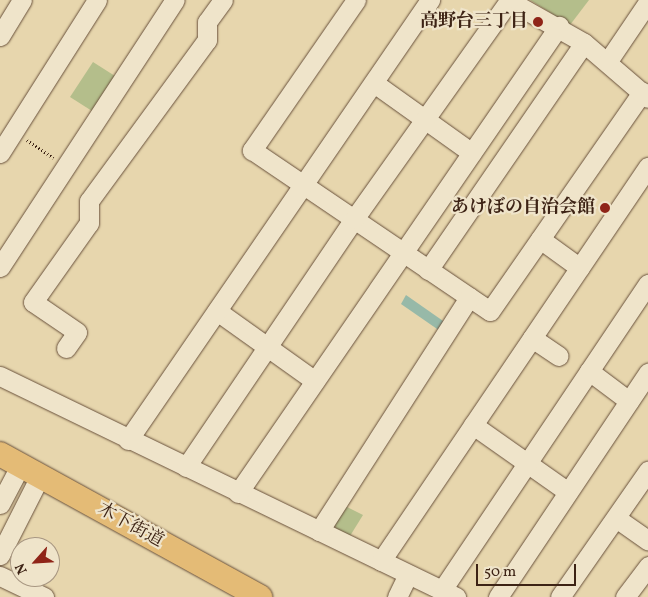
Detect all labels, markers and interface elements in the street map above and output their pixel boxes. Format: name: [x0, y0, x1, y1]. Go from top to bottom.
place label: 高野台三丁目: [420, 11, 528, 33]
marker: 高野台三丁目: [532, 16, 544, 28]
place label: あけぼの自治会館: [451, 197, 595, 219]
marker: あけぼの自治会館: [599, 202, 611, 214]
street label: 木下街道: [93, 499, 167, 553]
north arrow: [10, 537, 60, 587]
scale bar: [478, 554, 578, 586]
text: N: [11, 560, 33, 577]
text: 50 m: [484, 562, 516, 583]

